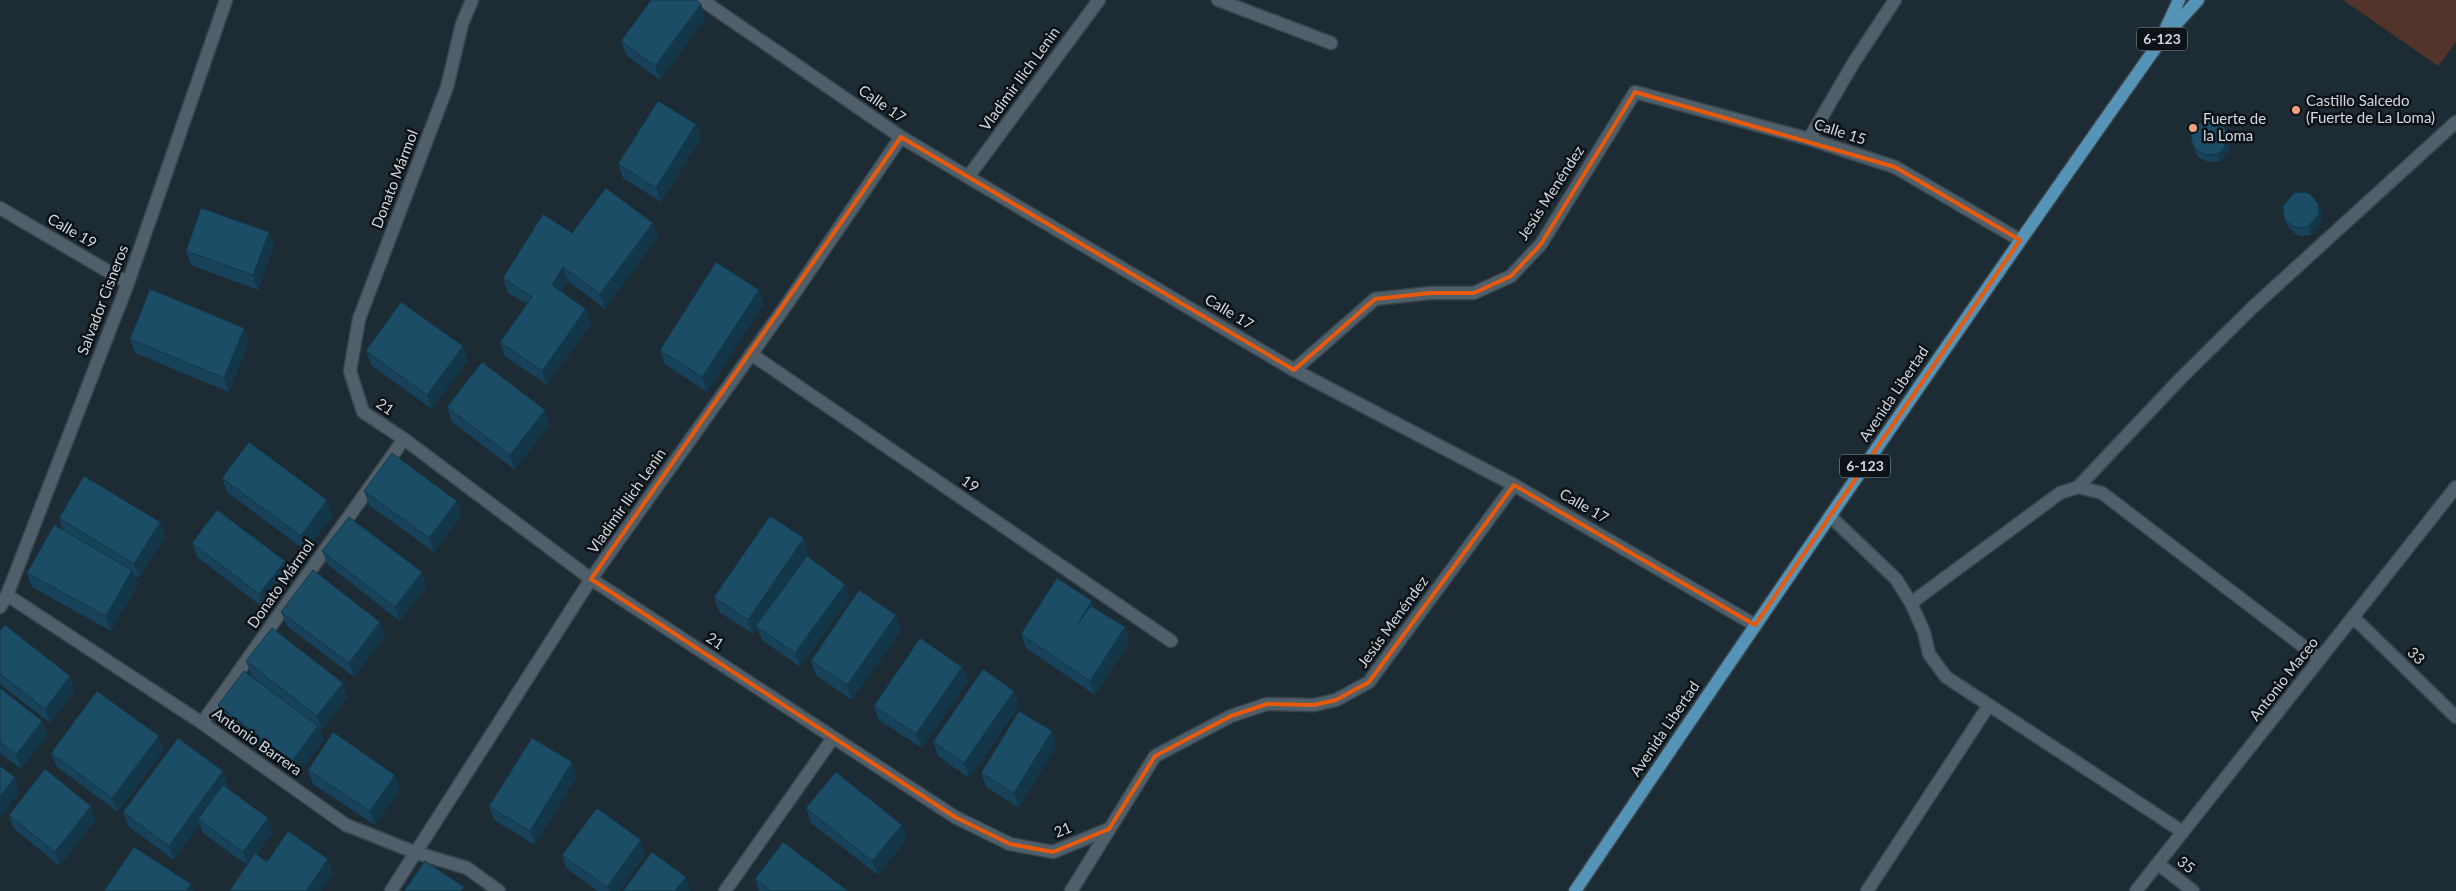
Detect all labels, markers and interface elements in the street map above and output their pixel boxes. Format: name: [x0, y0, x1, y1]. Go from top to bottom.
street label: Vladimir Ilich Lenin: [975, 23, 1063, 134]
road number: 6-123: [2137, 28, 2187, 50]
street label: Calle 17: [855, 80, 910, 126]
place label: Castillo Salcedo (Fuerte de La Loma): [2306, 91, 2435, 126]
marker: Castillo Salcedo (Fuerte de La Loma): [2290, 104, 2302, 116]
place label: Fuerte de la Loma: [2203, 109, 2266, 144]
street label: Calle 15: [1812, 114, 1869, 148]
marker: Fuerte de la Loma: [2187, 122, 2199, 134]
street label: Donato Mármol: [367, 127, 421, 231]
street label: Jesús Menéndez: [1513, 142, 1587, 243]
street label: Calle 19: [45, 209, 100, 251]
street label: Salvador Cisneros: [73, 242, 131, 357]
street label: Calle 17: [1202, 290, 1257, 333]
street label: Avenida Libertad: [1855, 342, 1932, 444]
street label: 21: [373, 394, 398, 419]
street label: Vladimir Ilich Lenin: [583, 444, 669, 556]
road number: 6-123: [1840, 454, 1890, 478]
street label: 19: [958, 471, 983, 495]
street label: Calle 17: [1557, 484, 1613, 527]
street label: Donato Mármol: [243, 536, 317, 631]
street label: Jesús Menéndez: [1353, 572, 1432, 671]
street label: 21: [703, 628, 728, 652]
street label: Antonio Maceo: [2245, 633, 2321, 724]
street label: 33: [2404, 643, 2429, 668]
street label: Avenida Libertad: [1626, 677, 1703, 779]
street label: Antonio Barrera: [209, 704, 306, 779]
street label: 21: [1051, 817, 1074, 841]
street label: 35: [2174, 852, 2199, 877]

